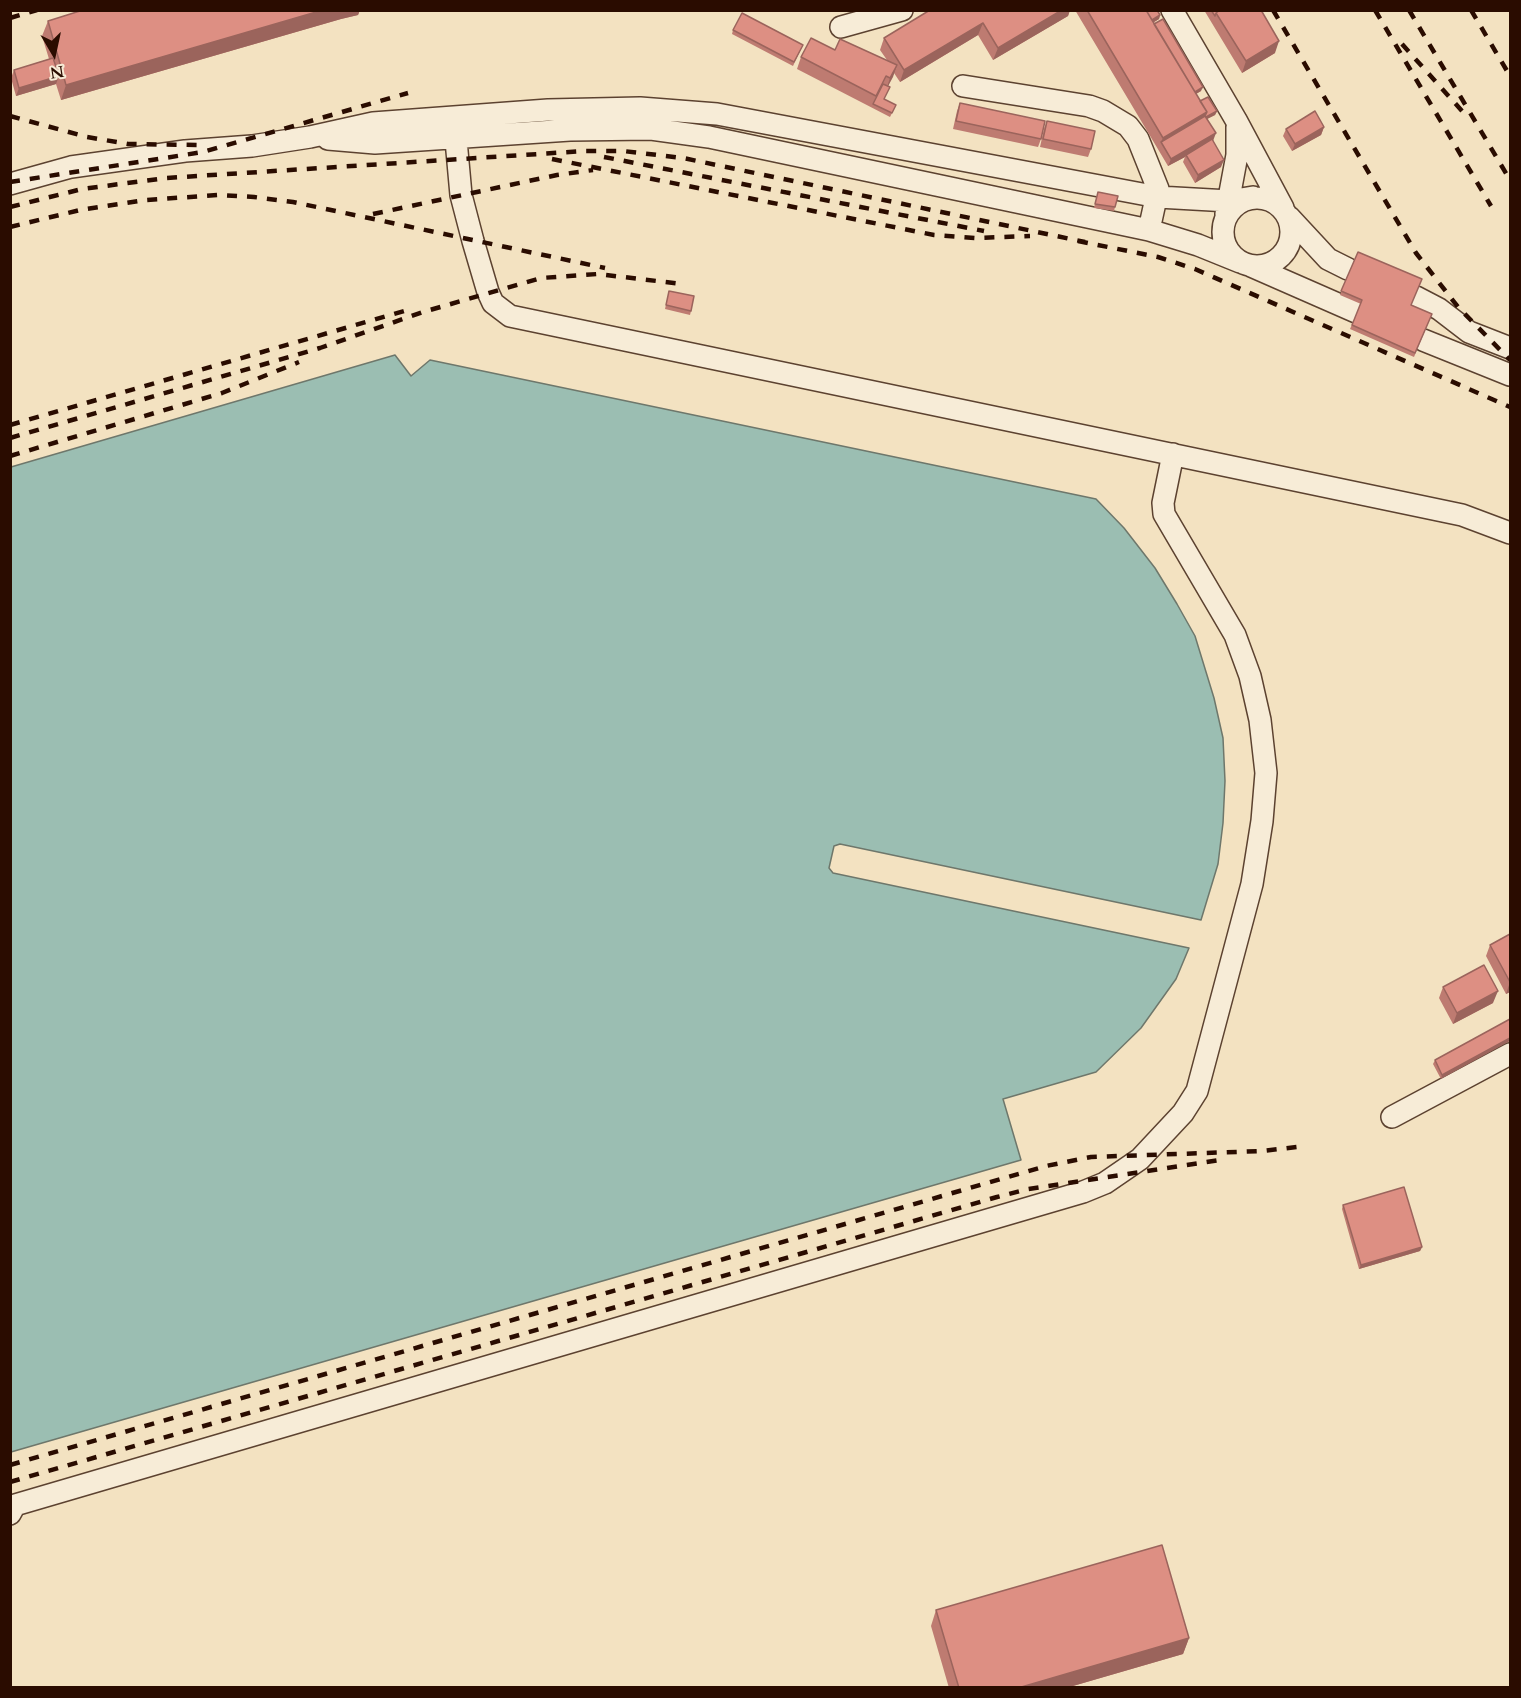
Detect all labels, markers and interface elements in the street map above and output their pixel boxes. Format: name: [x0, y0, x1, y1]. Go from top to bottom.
north arrow: [24, 24, 84, 84]
text: N: [48, 60, 65, 84]

